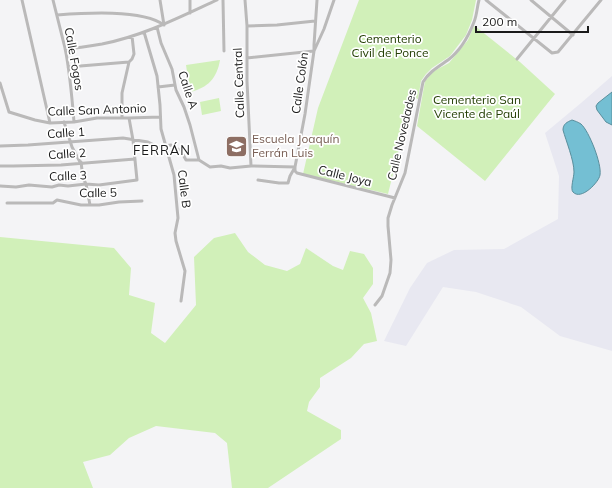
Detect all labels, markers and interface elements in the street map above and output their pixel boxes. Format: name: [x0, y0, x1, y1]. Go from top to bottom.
scale bar: [476, 8, 588, 34]
text: 200 m: [482, 14, 517, 29]
street label: Calle Fogos: [62, 26, 87, 92]
park label: Cementerio Civil de Ponce: [352, 31, 428, 60]
street label: Calle Central: [230, 48, 247, 118]
street label: Calle Colón: [288, 51, 311, 115]
street label: Calle A: [175, 69, 202, 111]
street label: Calle Novedades: [384, 88, 419, 182]
park label: Cementerio San Vicente de Paúl: [433, 92, 521, 121]
street label: Calle San Antonio: [47, 100, 147, 119]
street label: Calle 1: [47, 124, 85, 141]
place label: Escuela Joaquín Ferrán Luis: [252, 131, 340, 160]
school or university icon: Escuela Joaquín Ferrán Luis: [223, 133, 249, 159]
district label: FERRÁN: [133, 142, 191, 158]
street label: Calle 2: [48, 145, 86, 162]
street label: Calle Joya: [317, 162, 373, 189]
street label: Calle 3: [49, 167, 87, 184]
street label: Calle B: [175, 169, 194, 209]
street label: Calle 5: [79, 185, 117, 200]

